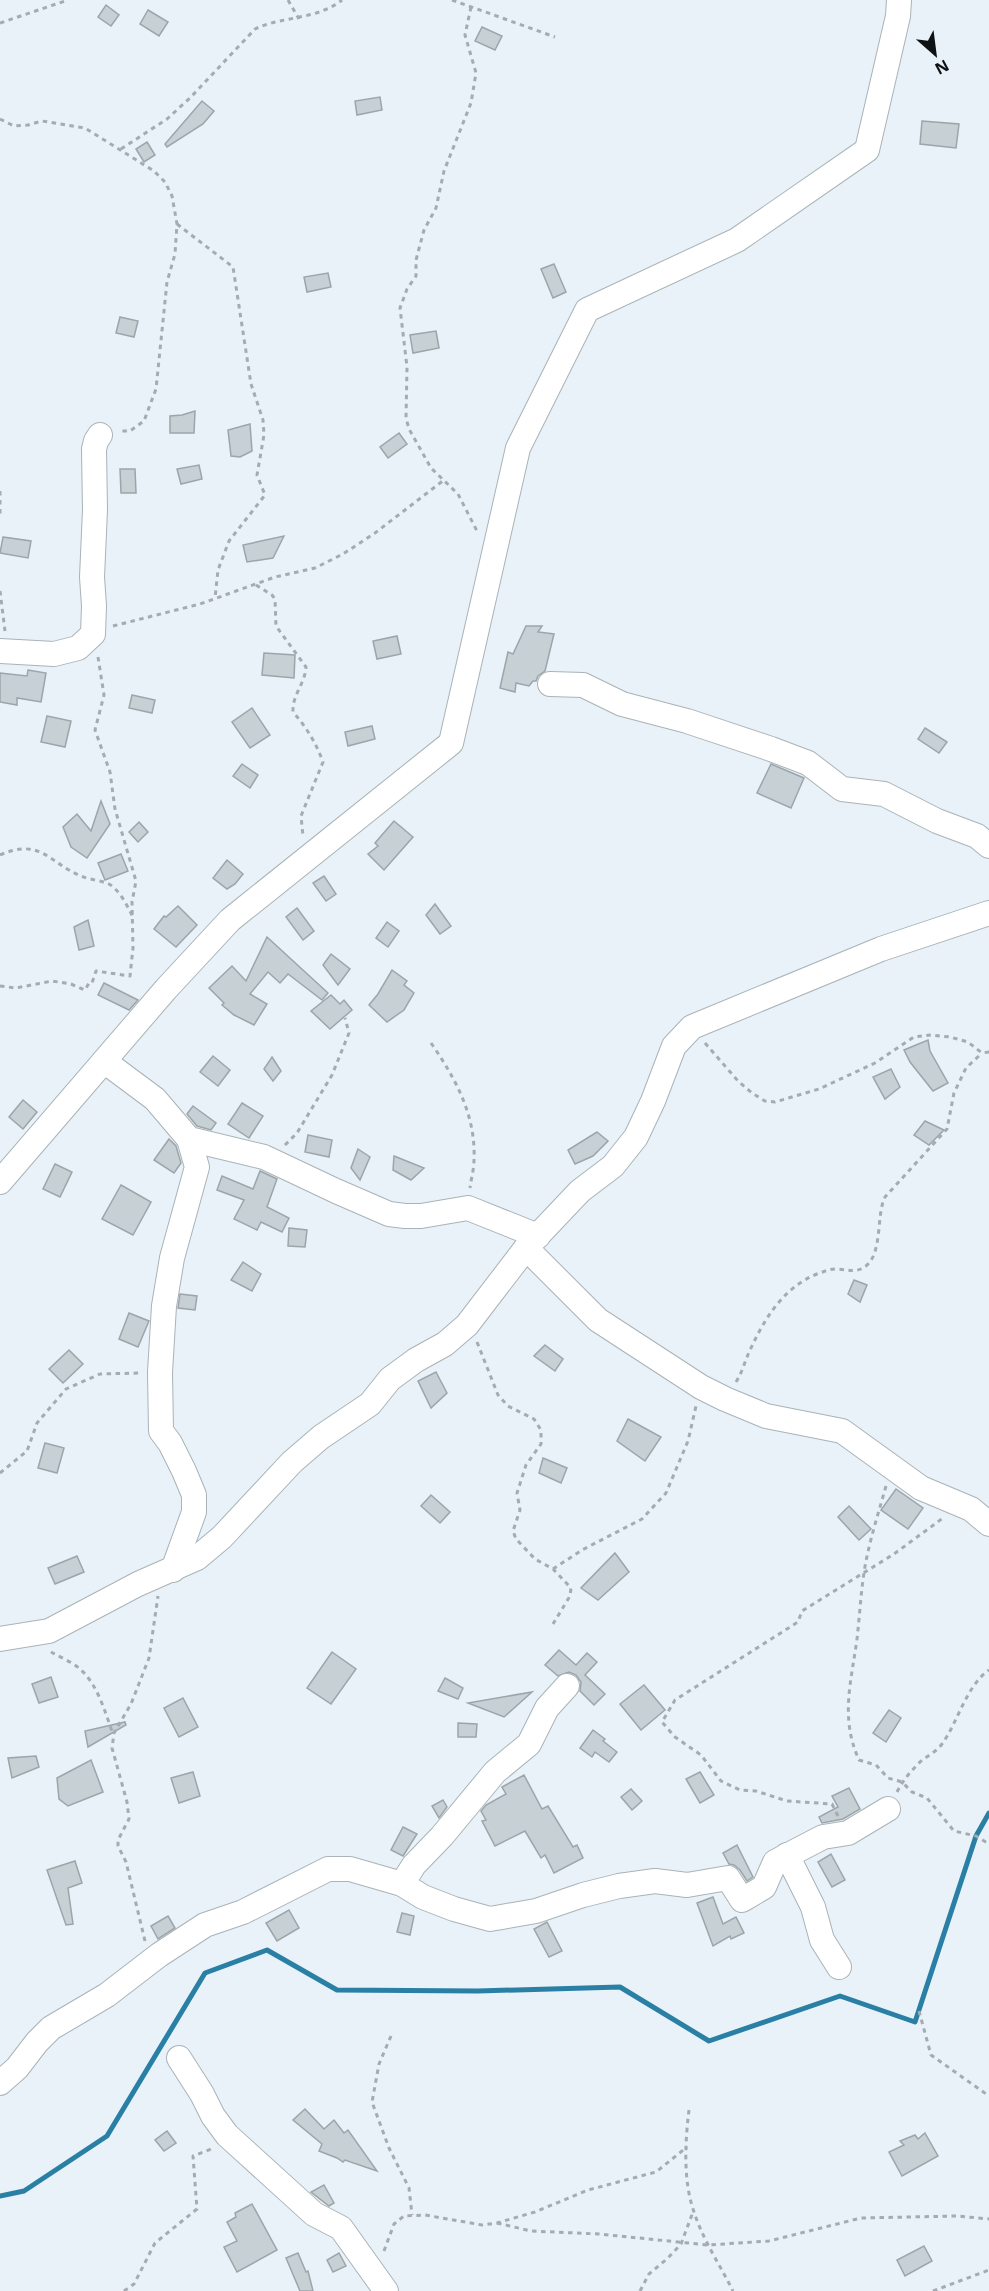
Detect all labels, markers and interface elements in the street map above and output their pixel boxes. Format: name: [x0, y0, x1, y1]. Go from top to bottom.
north arrow: [905, 24, 965, 84]
text: N: [931, 54, 953, 80]

